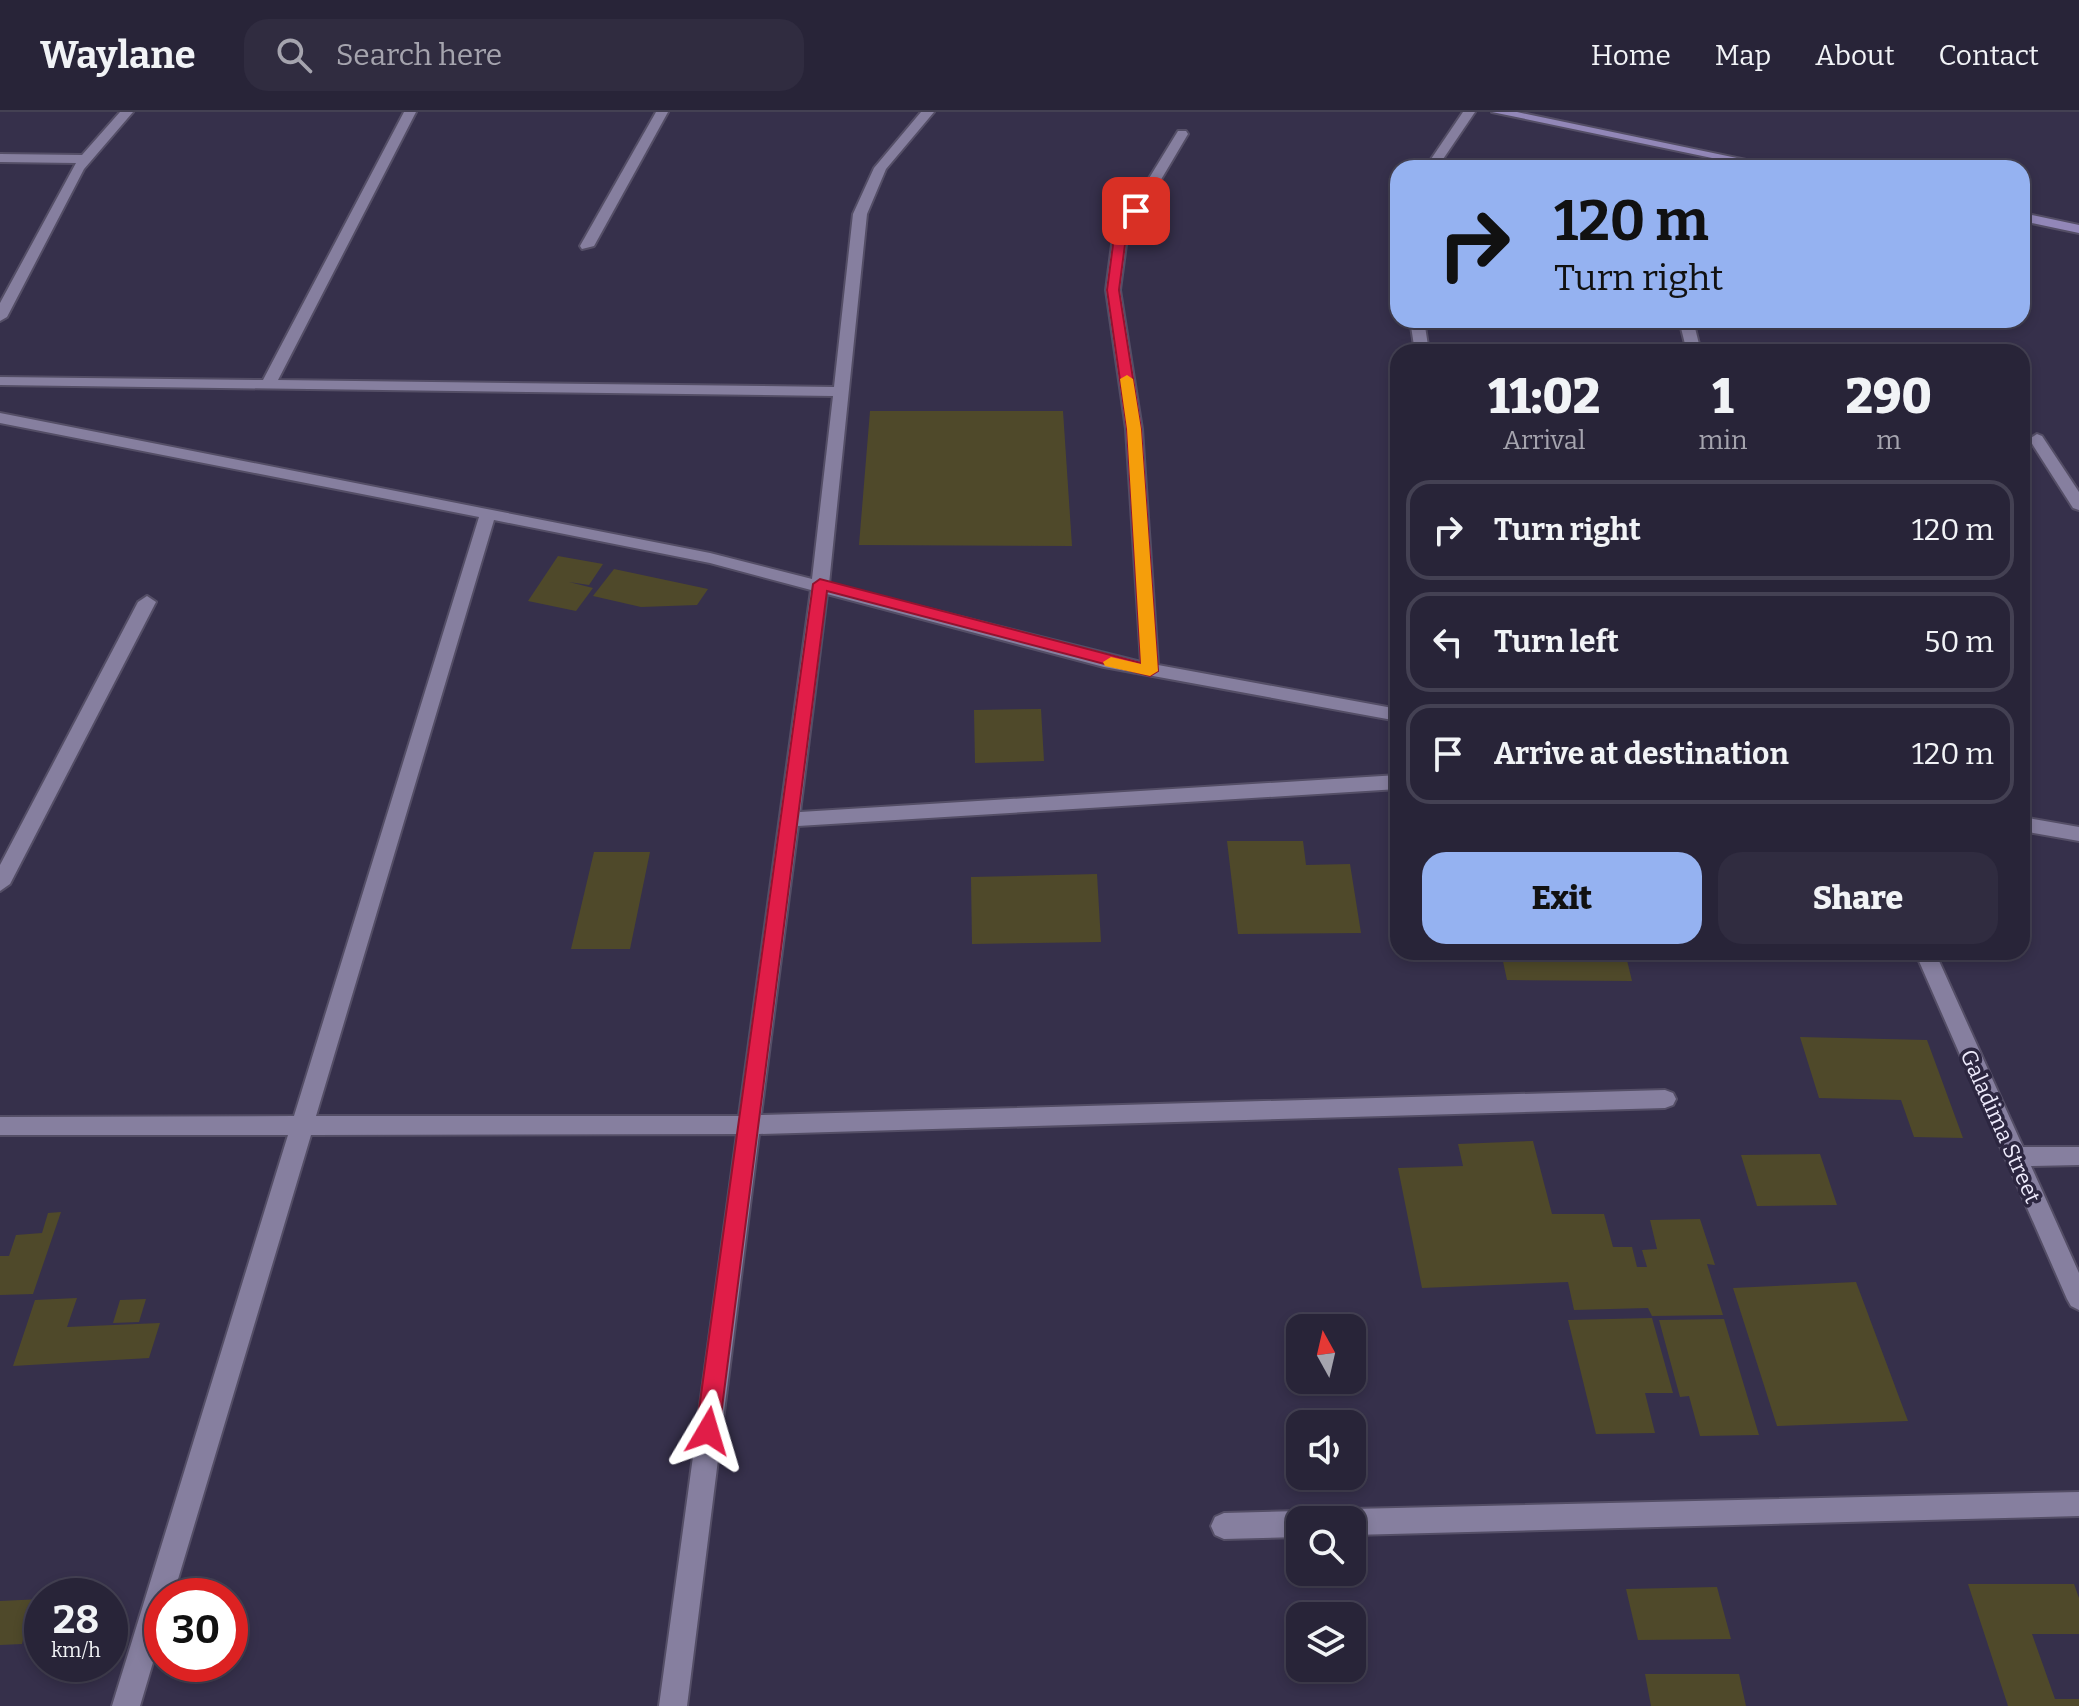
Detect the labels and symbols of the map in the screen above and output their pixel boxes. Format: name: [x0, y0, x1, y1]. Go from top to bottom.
pin: [1102, 177, 1170, 245]
street label: Galadima Street: [1955, 1045, 2046, 1207]
north arrow: [1286, 1314, 1366, 1394]
position arrow: [666, 1389, 750, 1473]
speed limit sign: 30: [144, 1578, 248, 1682]

